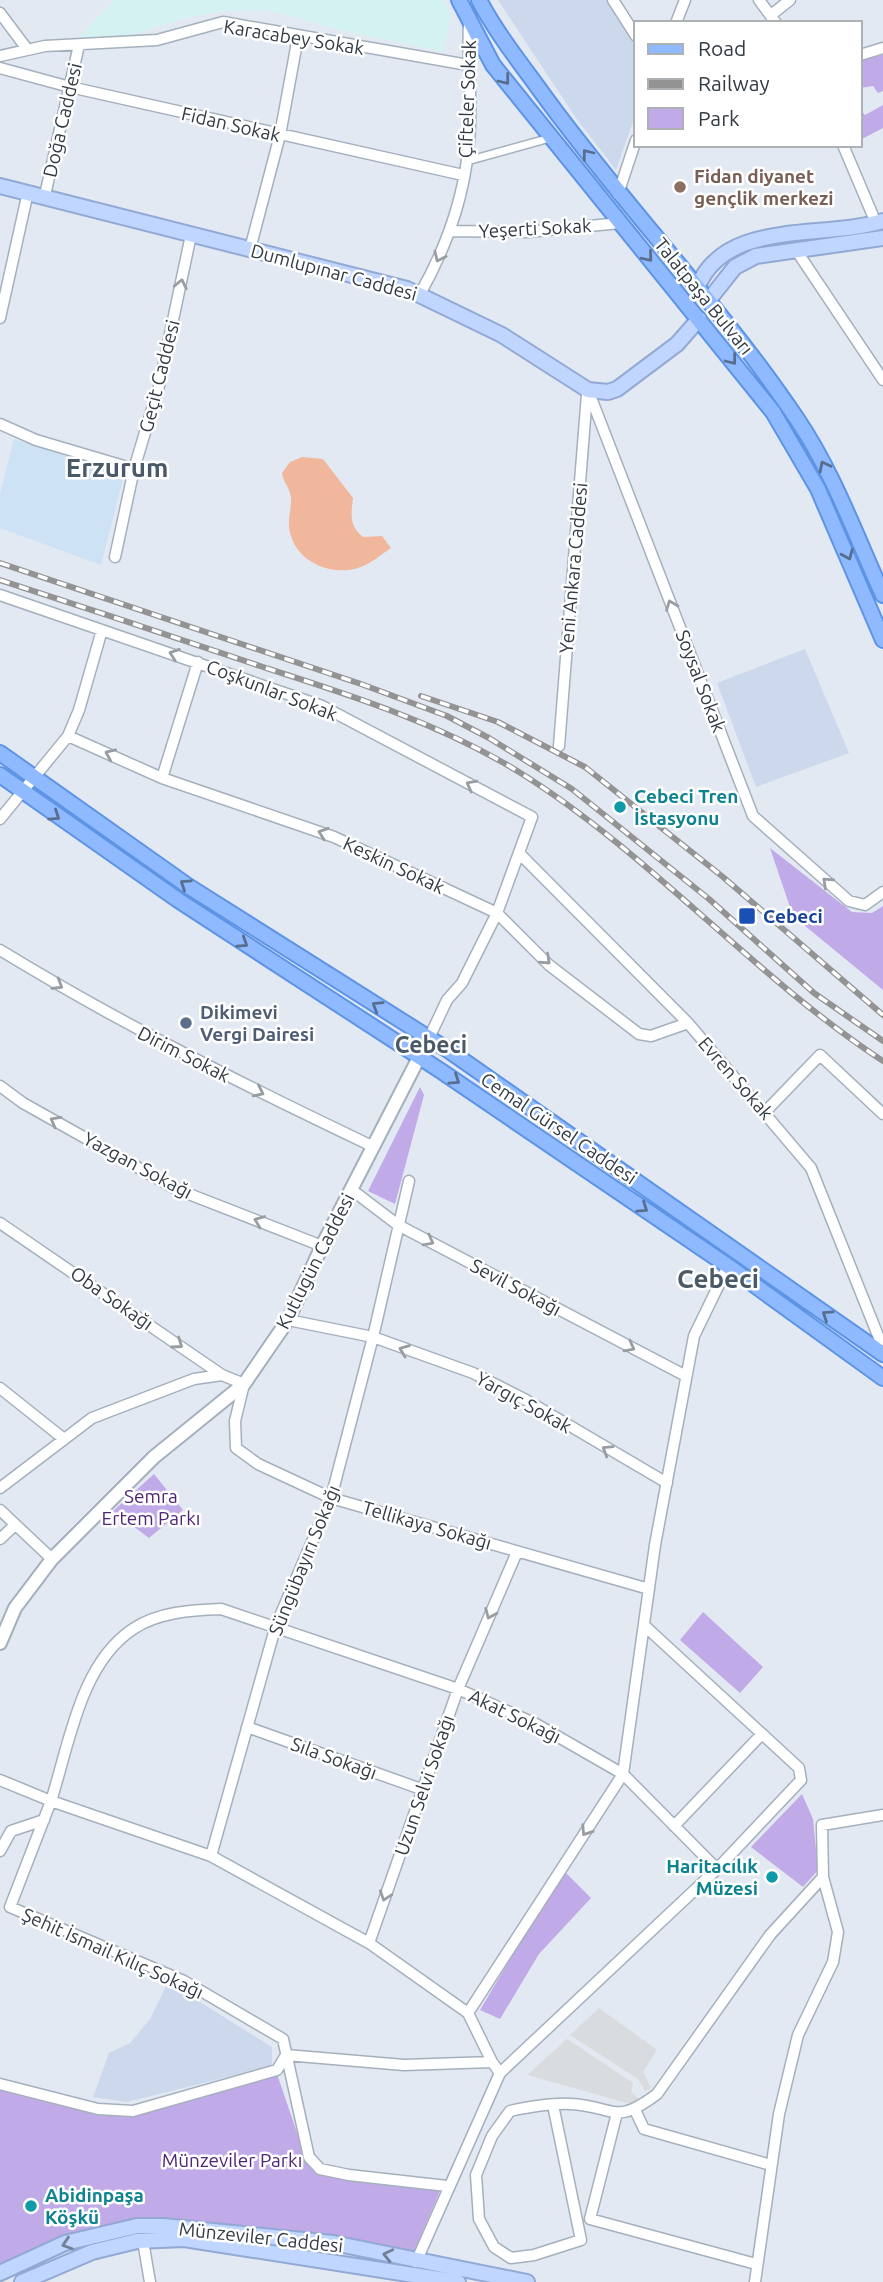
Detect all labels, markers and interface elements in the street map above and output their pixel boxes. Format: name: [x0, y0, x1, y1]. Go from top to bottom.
street label: Karacabey Sokak: [222, 15, 366, 59]
legend: [634, 21, 862, 147]
text: Road: [698, 36, 746, 60]
street label: Çifteler Sokak: [454, 39, 480, 159]
street label: Doğa Caddesi: [38, 61, 86, 179]
text: Railway: [698, 71, 770, 95]
one-way arrow: [497, 72, 509, 85]
street label: Fidan Sokak: [179, 102, 283, 146]
text: Park: [698, 106, 740, 130]
one-way arrow: [582, 149, 595, 161]
place label: Fidan diyanet gençlik merkezi: [694, 165, 834, 209]
marker: Fidan diyanet gençlik merkezi: [672, 179, 688, 195]
street label: Yeşerti Sokak: [478, 214, 592, 242]
street label: Talatpaşa Bulvarı: [650, 233, 758, 359]
street label: Dumlupınar Caddesi: [248, 239, 420, 305]
one-way arrow: [640, 249, 652, 262]
one-way arrow: [433, 250, 447, 262]
one-way arrow: [172, 278, 187, 290]
street label: Geçit Caddesi: [134, 317, 184, 435]
one-way arrow: [723, 353, 736, 365]
district label: Erzurum: [66, 453, 168, 482]
one-way arrow: [819, 461, 832, 473]
street label: Yeni Ankara Caddesi: [555, 482, 591, 654]
one-way arrow: [840, 548, 854, 560]
one-way arrow: [666, 599, 680, 611]
street label: Soysal Sokak: [671, 627, 731, 736]
one-way arrow: [169, 648, 181, 662]
street label: Coşkunlar Sokak: [203, 655, 341, 725]
one-way arrow: [105, 748, 117, 762]
one-way arrow: [466, 779, 478, 793]
place label: Cebeci Tren İstasyonu: [634, 785, 738, 829]
marker: Cebeci Tren İstasyonu: [612, 799, 628, 815]
one-way arrow: [47, 808, 60, 820]
one-way arrow: [318, 827, 330, 841]
street label: Keskin Sokak: [340, 832, 449, 898]
one-way arrow: [822, 877, 835, 890]
one-way arrow: [180, 880, 193, 892]
place label: Cebeci: [763, 905, 823, 927]
marker: Cebeci: [737, 906, 757, 926]
one-way arrow: [236, 935, 249, 948]
one-way arrow: [537, 952, 550, 965]
one-way arrow: [51, 977, 64, 990]
place label: Dikimevi Vergi Dairesi: [200, 1001, 314, 1045]
one-way arrow: [372, 1001, 385, 1014]
marker: Dikimevi Vergi Dairesi: [178, 1015, 194, 1031]
street label: Dirim Sokak: [134, 1021, 234, 1087]
district label: Cebeci: [395, 1032, 467, 1057]
street label: Evren Sokak: [694, 1032, 778, 1124]
street label: Cemal Gürsel Caddesi: [477, 1068, 641, 1188]
one-way arrow: [447, 1072, 460, 1085]
one-way arrow: [252, 1084, 264, 1098]
one-way arrow: [49, 1116, 62, 1129]
street label: Yazgan Sokağı: [80, 1127, 196, 1203]
street label: Kutlugün Caddesi: [271, 1189, 359, 1333]
one-way arrow: [635, 1200, 648, 1212]
one-way arrow: [253, 1215, 265, 1229]
one-way arrow: [421, 1233, 434, 1247]
street label: Sevil Sokağı: [467, 1254, 565, 1320]
street label: Oba Sokağı: [66, 1261, 158, 1335]
district label: Cebeci: [677, 1264, 759, 1293]
one-way arrow: [822, 1311, 835, 1323]
one-way arrow: [170, 1336, 183, 1348]
one-way arrow: [623, 1338, 635, 1352]
one-way arrow: [399, 1344, 411, 1358]
street label: Yargıç Sokak: [472, 1367, 576, 1438]
one-way arrow: [602, 1446, 615, 1459]
street label: Süngübayırı Sokağı: [264, 1482, 344, 1638]
park label: Semra Ertem Parkı: [102, 1485, 200, 1529]
street label: Tellikaya Sokağı: [360, 1496, 494, 1554]
one-way arrow: [484, 1607, 498, 1620]
street label: Akat Sokağı: [465, 1684, 565, 1748]
street label: Uzun Selvi Sokağı: [390, 1712, 458, 1858]
street label: Sıla Sokağı: [288, 1732, 380, 1784]
one-way arrow: [582, 1823, 595, 1836]
place label: Haritacılık Müzesi: [666, 1855, 758, 1899]
marker: Haritacılık Müzesi: [764, 1869, 780, 1885]
one-way arrow: [379, 1890, 393, 1902]
street label: Şehit İsmail Kılıç Sokağı: [19, 1903, 207, 2003]
park label: Münzeviler Parkı: [162, 2149, 302, 2171]
place label: Abidinpaşa Köşkü: [45, 2184, 144, 2228]
marker: Abidinpaşa Köşkü: [23, 2198, 39, 2214]
street label: Münzeviler Caddesi: [178, 2217, 344, 2257]
one-way arrow: [61, 2236, 73, 2250]
one-way arrow: [382, 2249, 394, 2263]

